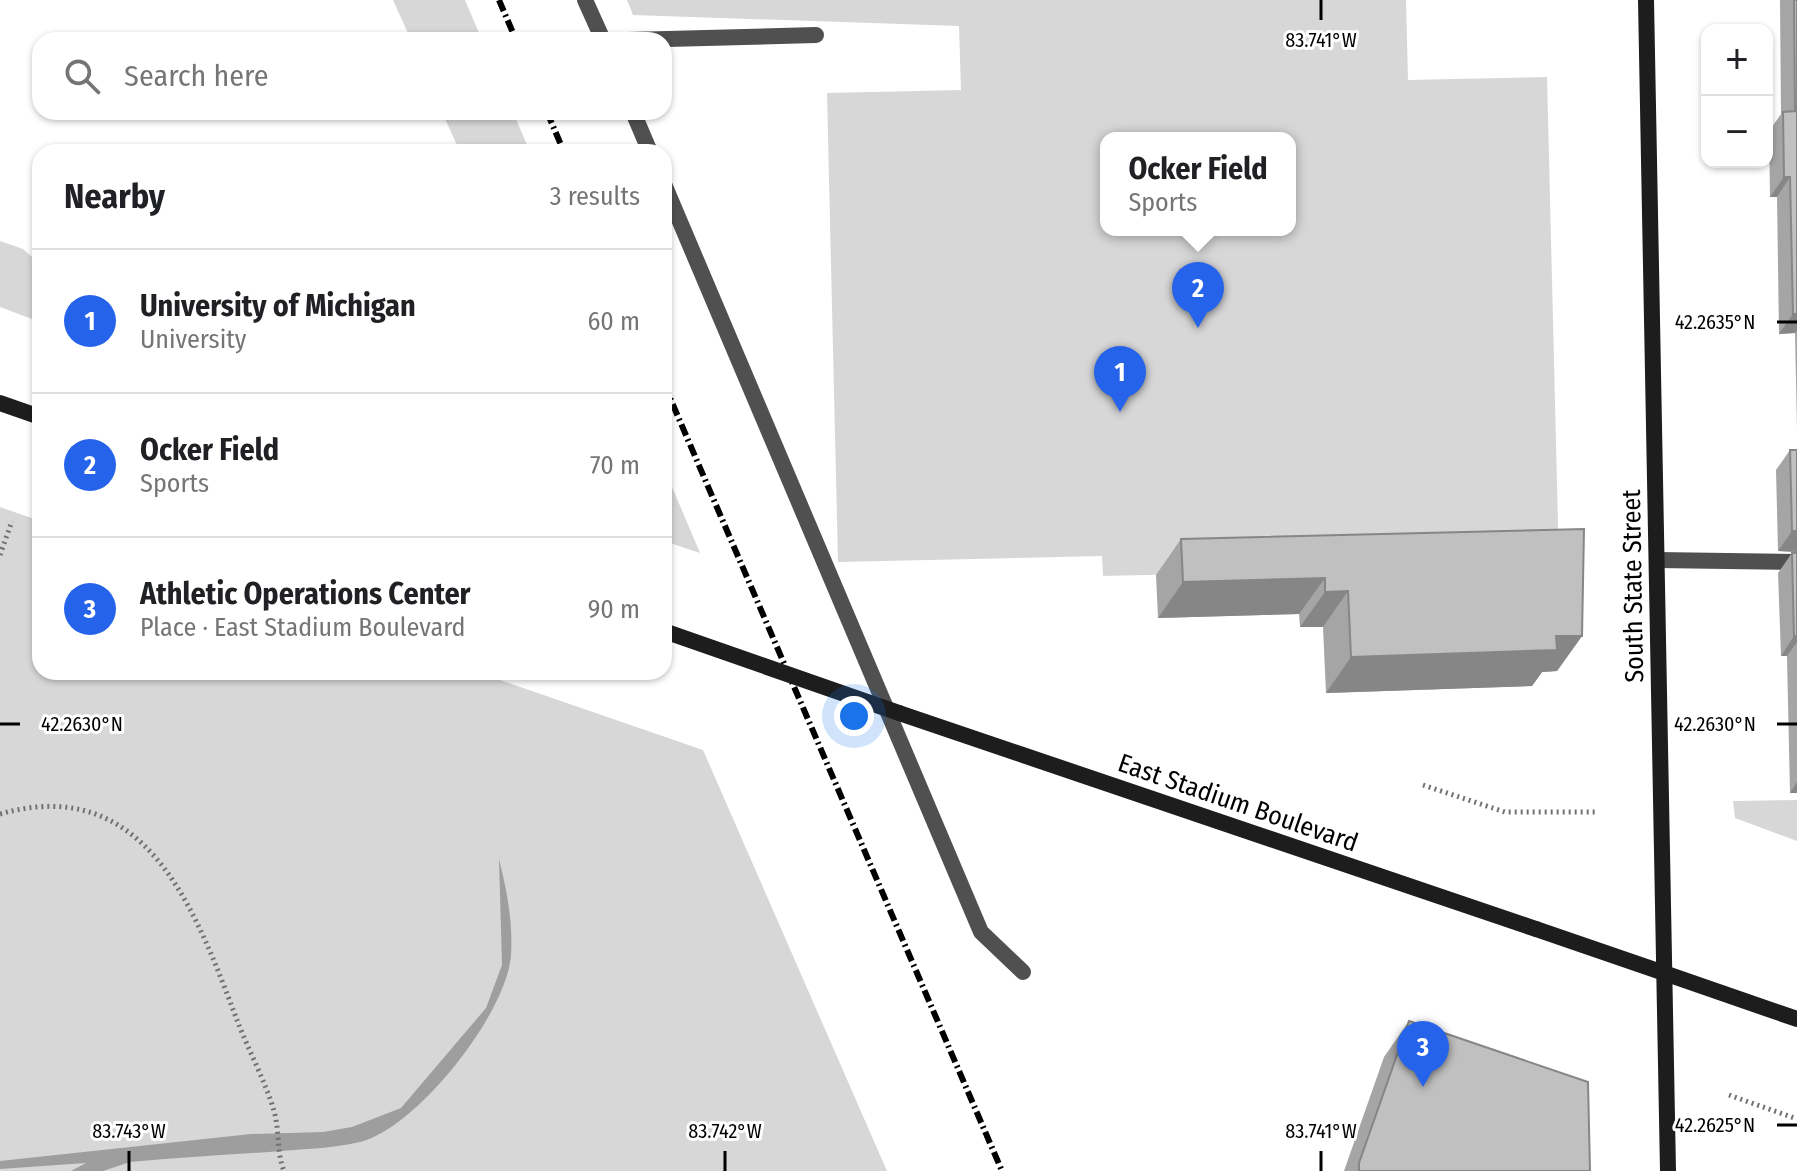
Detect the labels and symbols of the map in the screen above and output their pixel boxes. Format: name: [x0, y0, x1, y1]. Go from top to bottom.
text: 83.741°W: [1285, 28, 1357, 52]
pin: 2: [1172, 262, 1224, 328]
text: 42.2635°N: [1675, 310, 1755, 334]
pin: 1: [1094, 346, 1146, 412]
street label: South State Street: [1616, 489, 1650, 683]
your location: [834, 696, 874, 736]
text: 42.2630°N: [41, 712, 123, 736]
text: 42.2630°N: [1674, 712, 1756, 736]
street label: East Stadium Boulevard: [1114, 747, 1362, 859]
pin: 3: [1397, 1021, 1449, 1087]
text: 42.2625°N: [1675, 1113, 1755, 1137]
text: 83.743°W: [92, 1119, 166, 1143]
text: 83.742°W: [688, 1119, 762, 1143]
text: 83.741°W: [1285, 1119, 1357, 1143]

